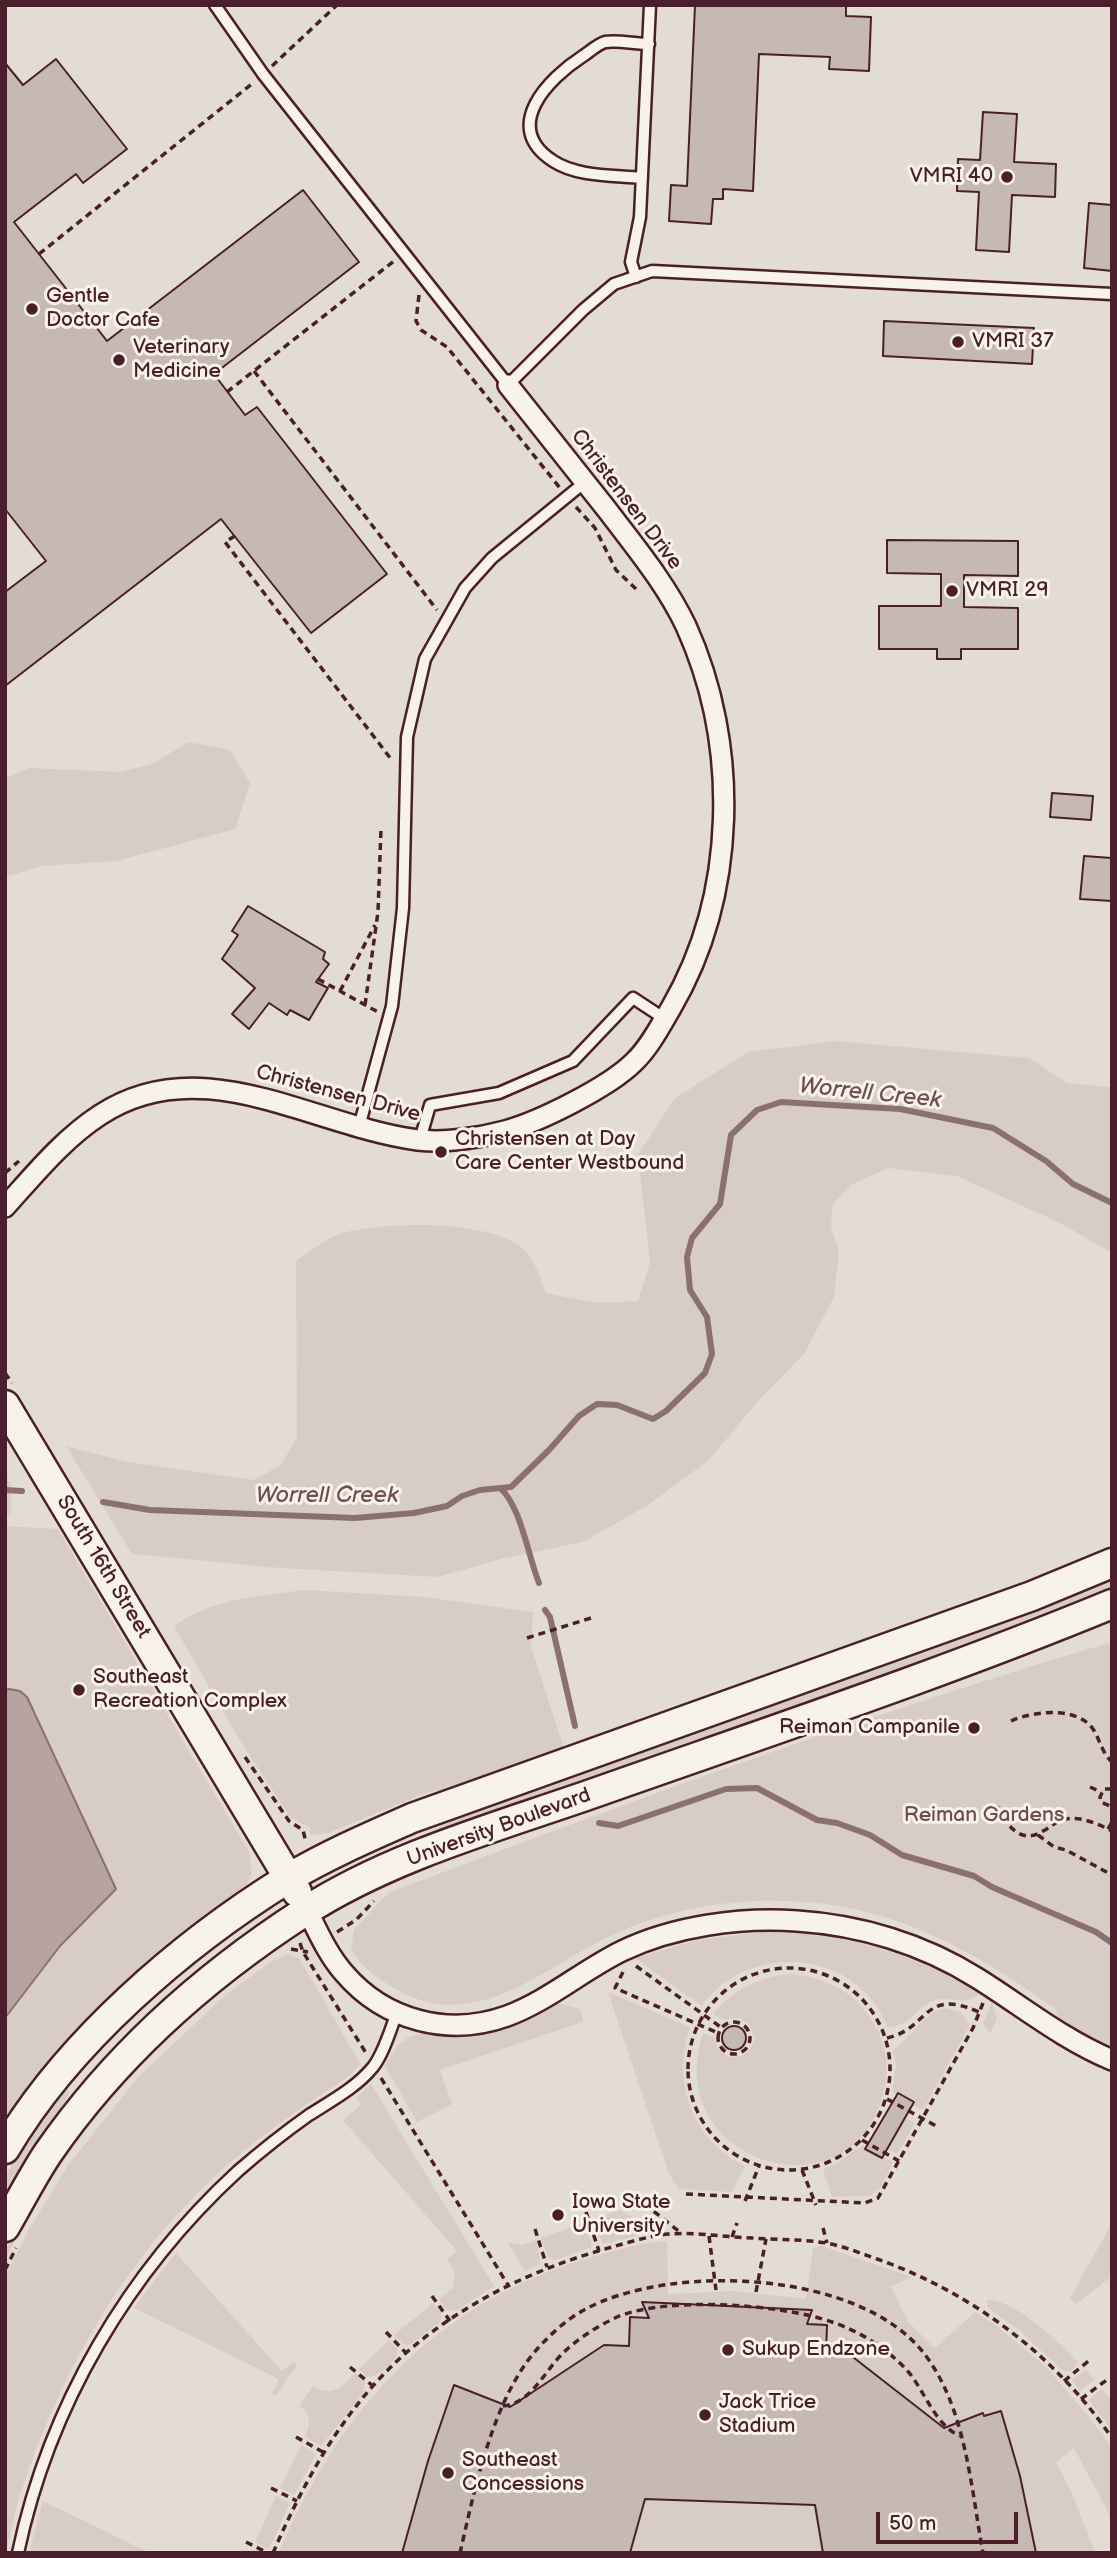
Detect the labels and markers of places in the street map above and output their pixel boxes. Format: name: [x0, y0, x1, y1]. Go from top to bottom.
place label: VMRI 40: [910, 164, 993, 190]
marker: VMRI 40: [999, 169, 1015, 185]
place label: Gentle Doctor Cafe: [46, 284, 160, 334]
marker: Gentle Doctor Cafe: [24, 301, 40, 317]
place label: VMRI 37: [972, 329, 1053, 355]
marker: VMRI 37: [950, 334, 966, 350]
place label: Veterinary Medicine: [133, 335, 229, 385]
marker: Veterinary Medicine: [111, 352, 127, 368]
place label: VMRI 29: [966, 578, 1049, 604]
marker: VMRI 29: [944, 583, 960, 599]
place label: Christensen at Day Care Center Westbound: [455, 1127, 684, 1177]
marker: Christensen at Day Care Center Westbound: [433, 1144, 449, 1160]
place label: Southeast Recreation Complex: [93, 1665, 287, 1715]
marker: Southeast Recreation Complex: [71, 1682, 87, 1698]
place label: Reiman Campanile: [779, 1715, 960, 1741]
marker: Reiman Campanile: [966, 1720, 982, 1736]
place label: Iowa State University: [572, 2190, 670, 2240]
marker: Iowa State University: [550, 2207, 566, 2223]
place label: Sukup Endzone: [742, 2337, 890, 2363]
marker: Sukup Endzone: [720, 2342, 736, 2358]
place label: Jack Trice Stadium: [719, 2390, 816, 2440]
marker: Jack Trice Stadium: [697, 2407, 713, 2423]
place label: Southeast Concessions: [462, 2448, 584, 2498]
marker: Southeast Concessions: [440, 2465, 456, 2481]

